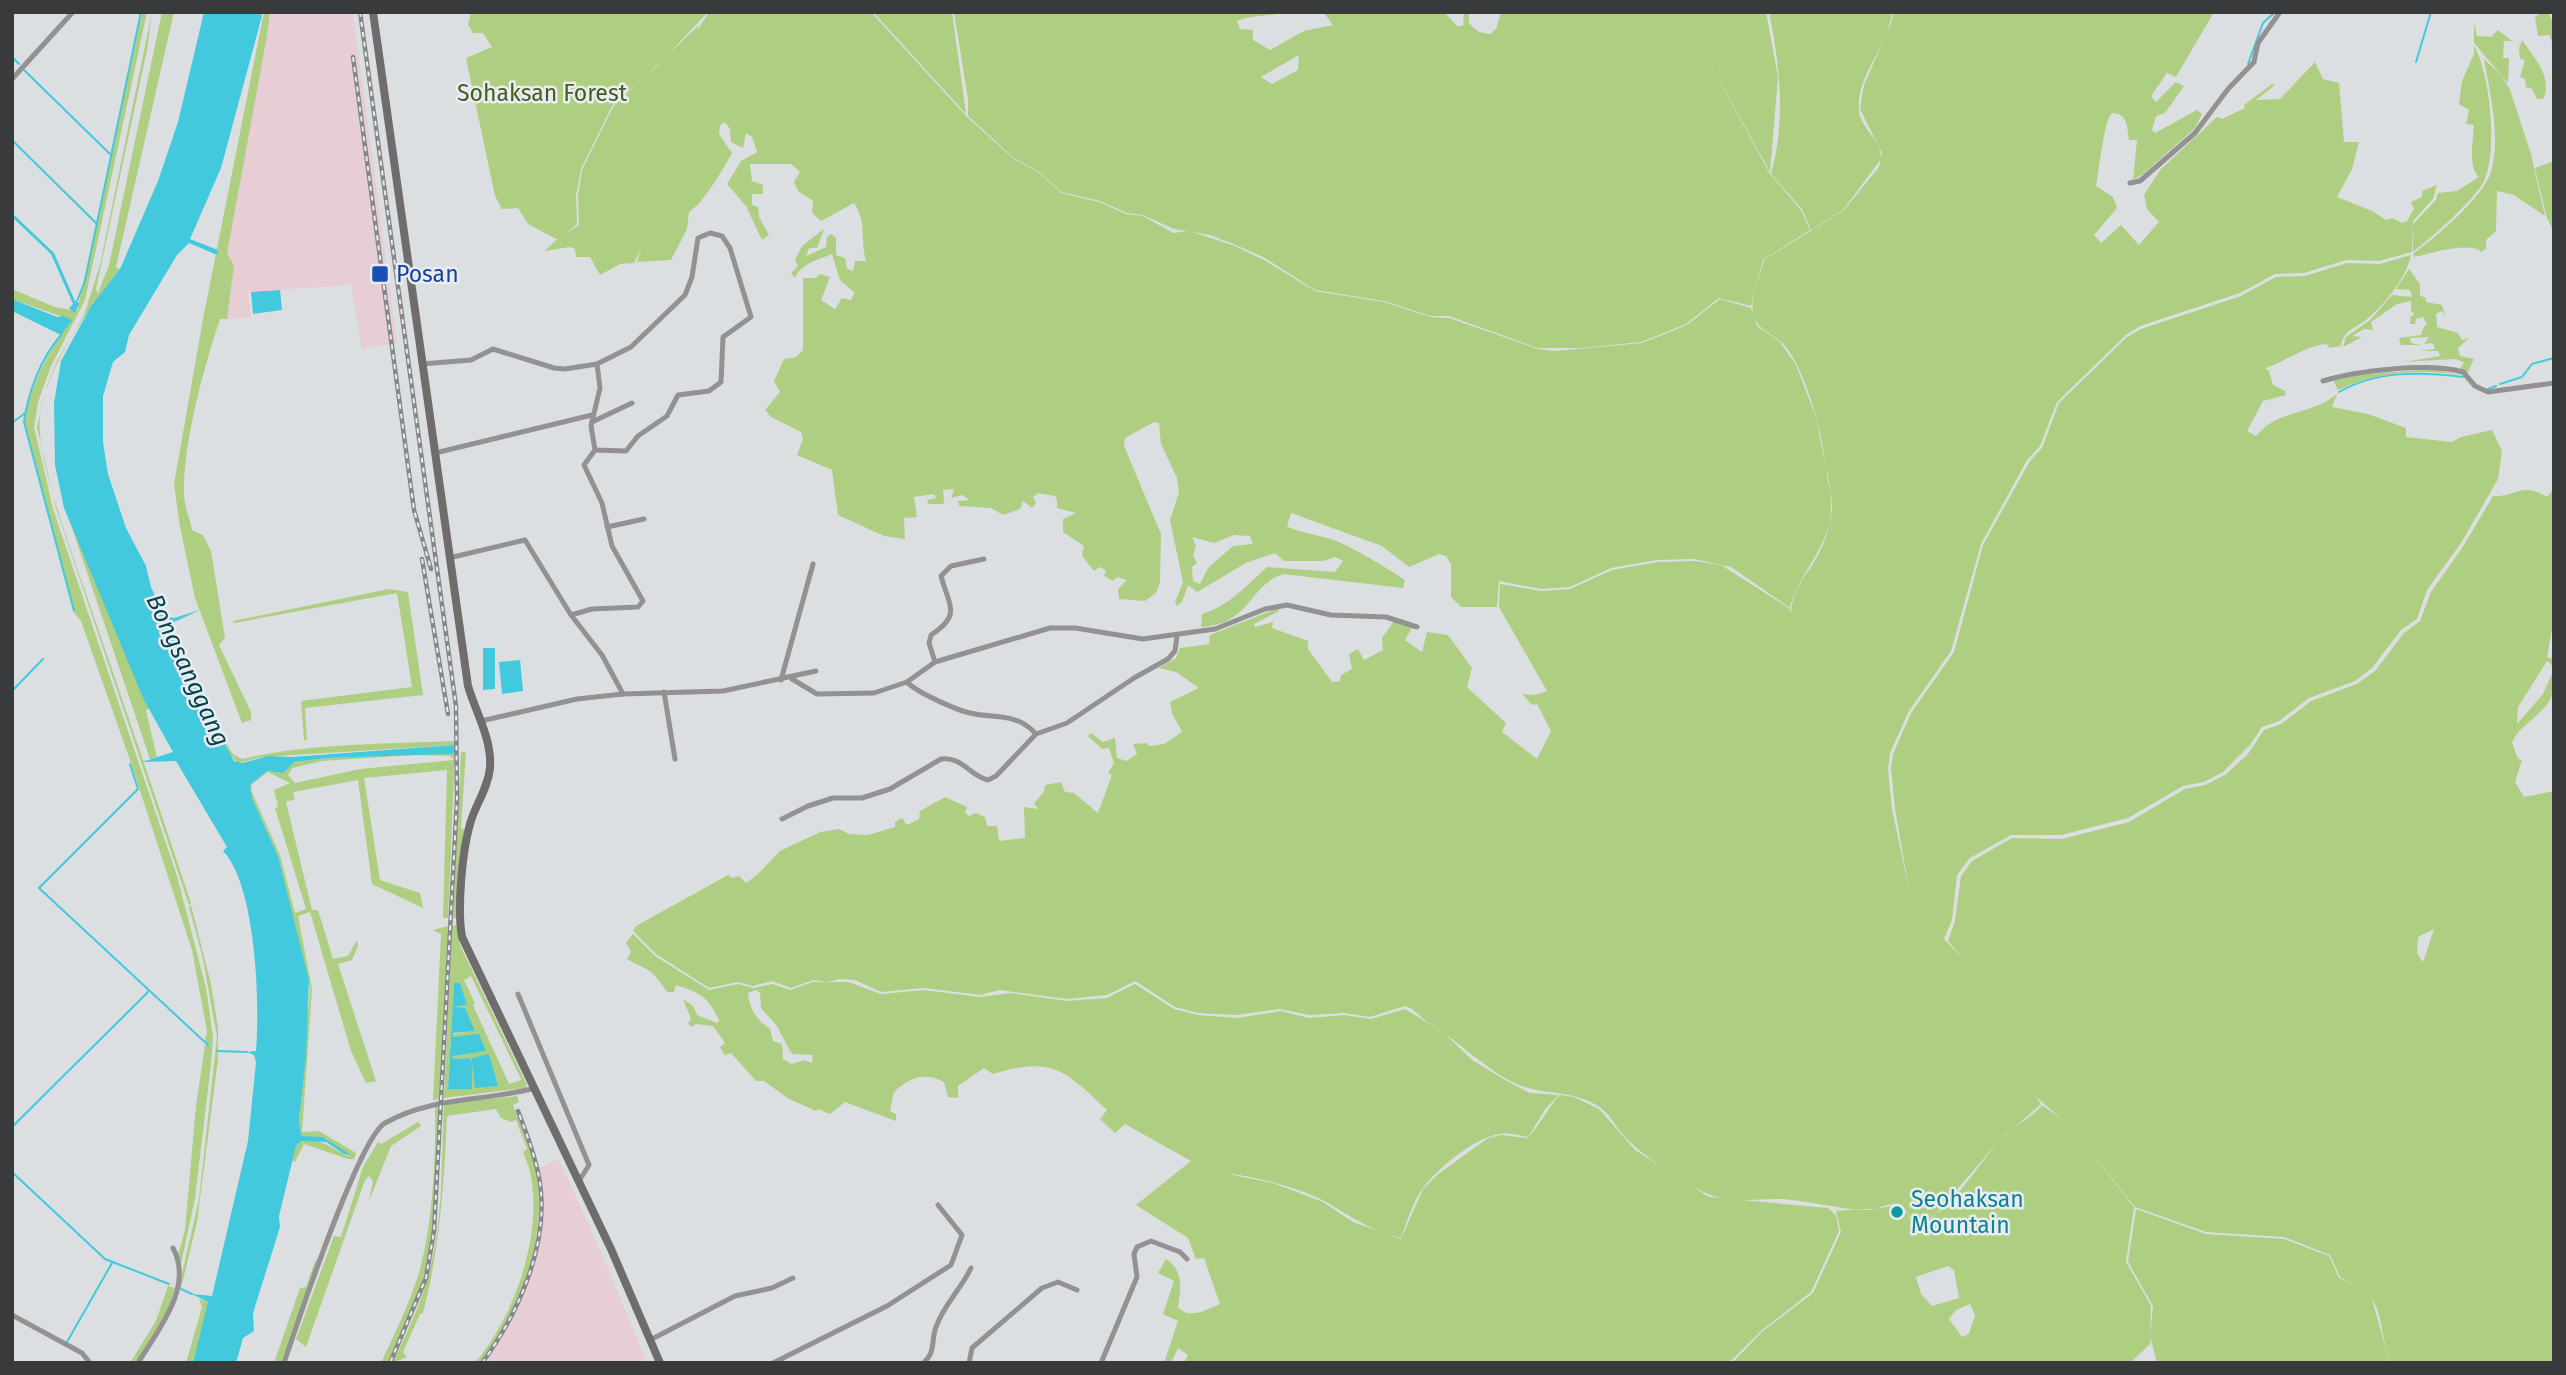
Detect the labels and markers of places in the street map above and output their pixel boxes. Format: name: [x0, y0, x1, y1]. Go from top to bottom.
place label: Posan: [396, 260, 459, 288]
marker: Posan: [370, 264, 390, 284]
place label: Seohaksan Mountain: [1911, 1185, 2024, 1239]
marker: Seohaksan Mountain: [1889, 1204, 1905, 1220]

